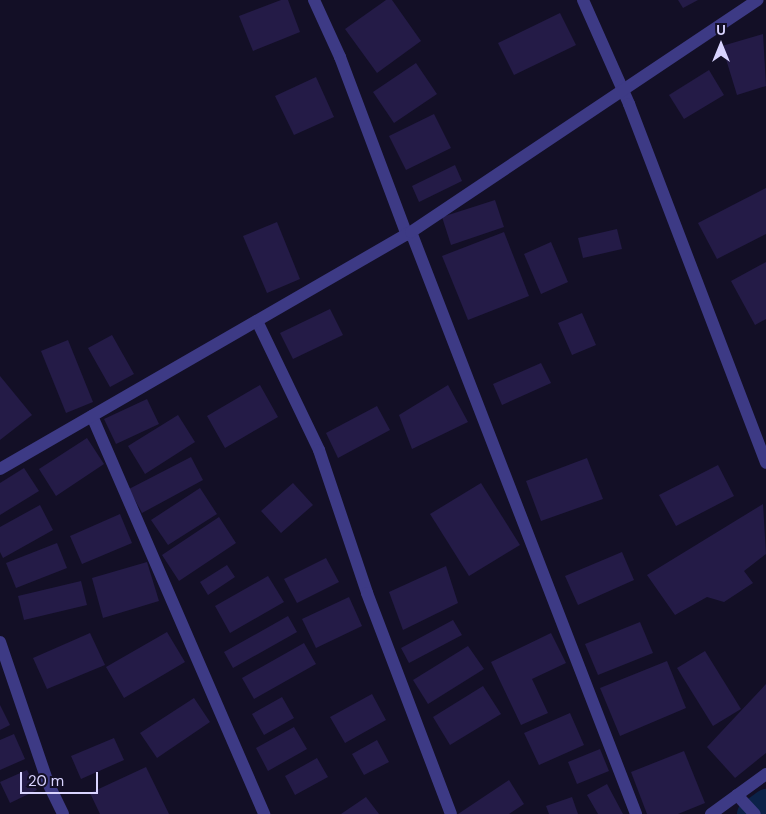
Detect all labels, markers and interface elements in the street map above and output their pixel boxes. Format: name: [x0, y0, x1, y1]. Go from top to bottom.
north arrow: [696, 20, 746, 70]
text: U: [716, 21, 726, 39]
scale bar: [22, 762, 100, 794]
text: 20 m: [28, 771, 64, 791]

